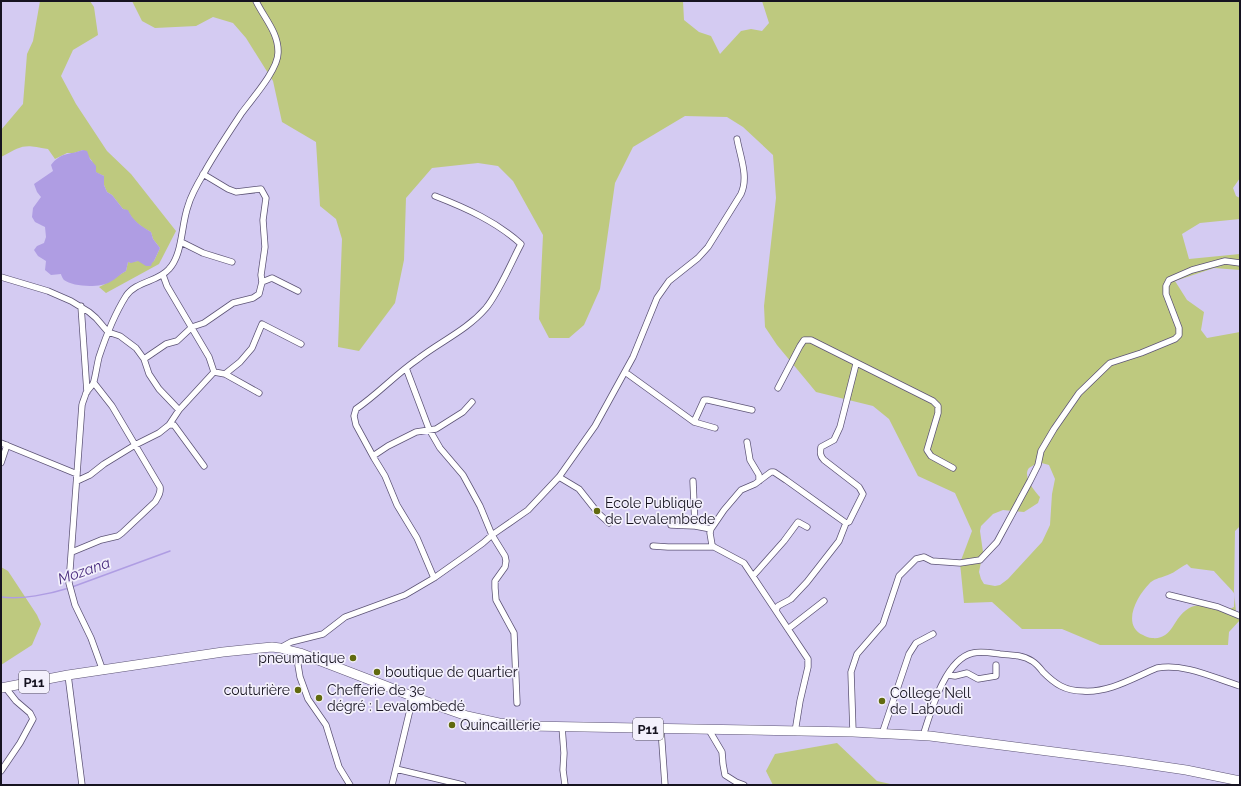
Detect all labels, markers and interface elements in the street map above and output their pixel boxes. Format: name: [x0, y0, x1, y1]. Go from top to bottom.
place label: Ecole Publique de Levalembede: [605, 495, 715, 527]
marker: Ecole Publique de Levalembede: [592, 506, 602, 516]
water label: Mozana: [55, 554, 113, 588]
place label: pneumatique: [258, 650, 345, 666]
marker: pneumatique: [348, 653, 358, 663]
place label: boutique de quartier: [385, 664, 518, 680]
marker: boutique de quartier: [372, 667, 382, 677]
road number: P11: [19, 671, 49, 693]
place label: couturière: [224, 682, 290, 698]
place label: Chefferie de 3e dégré : Levalombedé: [327, 682, 465, 714]
marker: couturière: [293, 685, 303, 695]
place label: College Nell de Laboudi: [890, 685, 971, 717]
marker: Chefferie de 3e dégré : Levalombedé: [314, 693, 324, 703]
marker: College Nell de Laboudi: [877, 696, 887, 706]
place label: Quincaillerie: [460, 717, 540, 733]
road number: P11: [633, 718, 663, 740]
marker: Quincaillerie: [447, 720, 457, 730]

